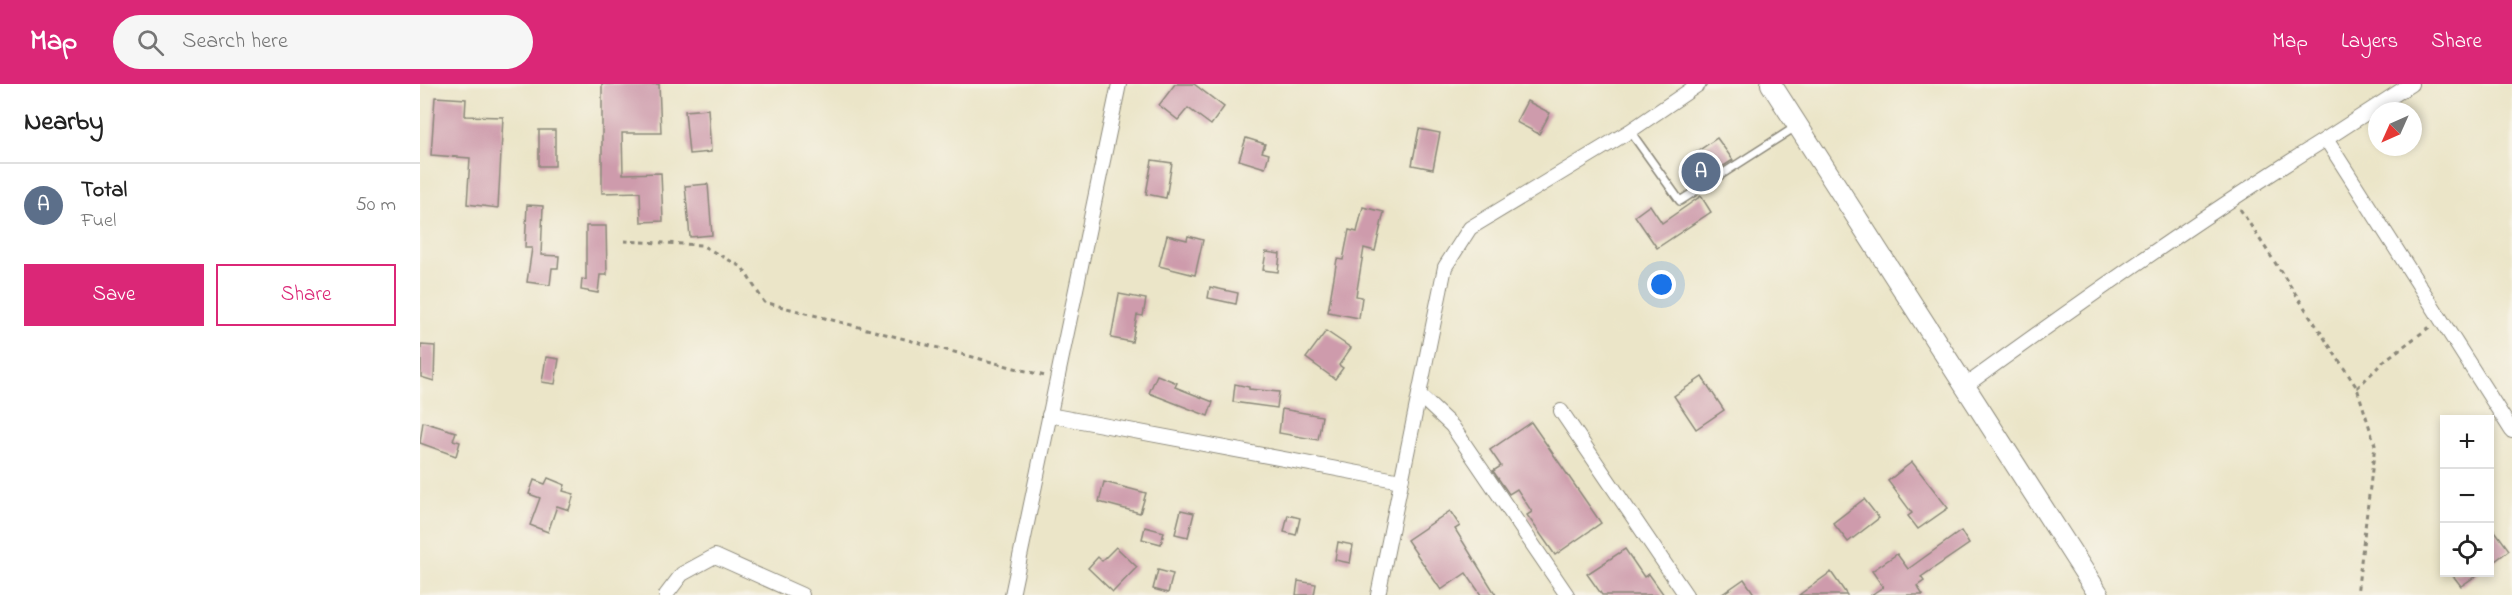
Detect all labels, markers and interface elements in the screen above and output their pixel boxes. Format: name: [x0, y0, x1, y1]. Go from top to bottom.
search box: [113, 15, 533, 69]
text: Map: [30, 22, 77, 63]
icon: search: [134, 26, 167, 59]
text: Search here: [182, 26, 288, 58]
text: Map: [2272, 27, 2308, 57]
text: Layers: [2341, 27, 2398, 57]
text: Share: [2431, 27, 2482, 57]
north arrow: [2368, 102, 2422, 156]
text: Nearby: [24, 104, 103, 142]
pin: A: [1682, 150, 1720, 194]
text: Total: [81, 175, 127, 207]
text: A: [37, 191, 50, 220]
text: 50 m: [355, 191, 396, 220]
text: Fuel: [81, 207, 116, 236]
button: Save: [24, 264, 204, 326]
button: Share: [216, 264, 396, 326]
your location: [1647, 270, 1676, 299]
map controls: [2440, 415, 2494, 577]
button: +: [2440, 415, 2494, 469]
button: −: [2440, 469, 2494, 523]
button: locate: [2440, 523, 2494, 577]

